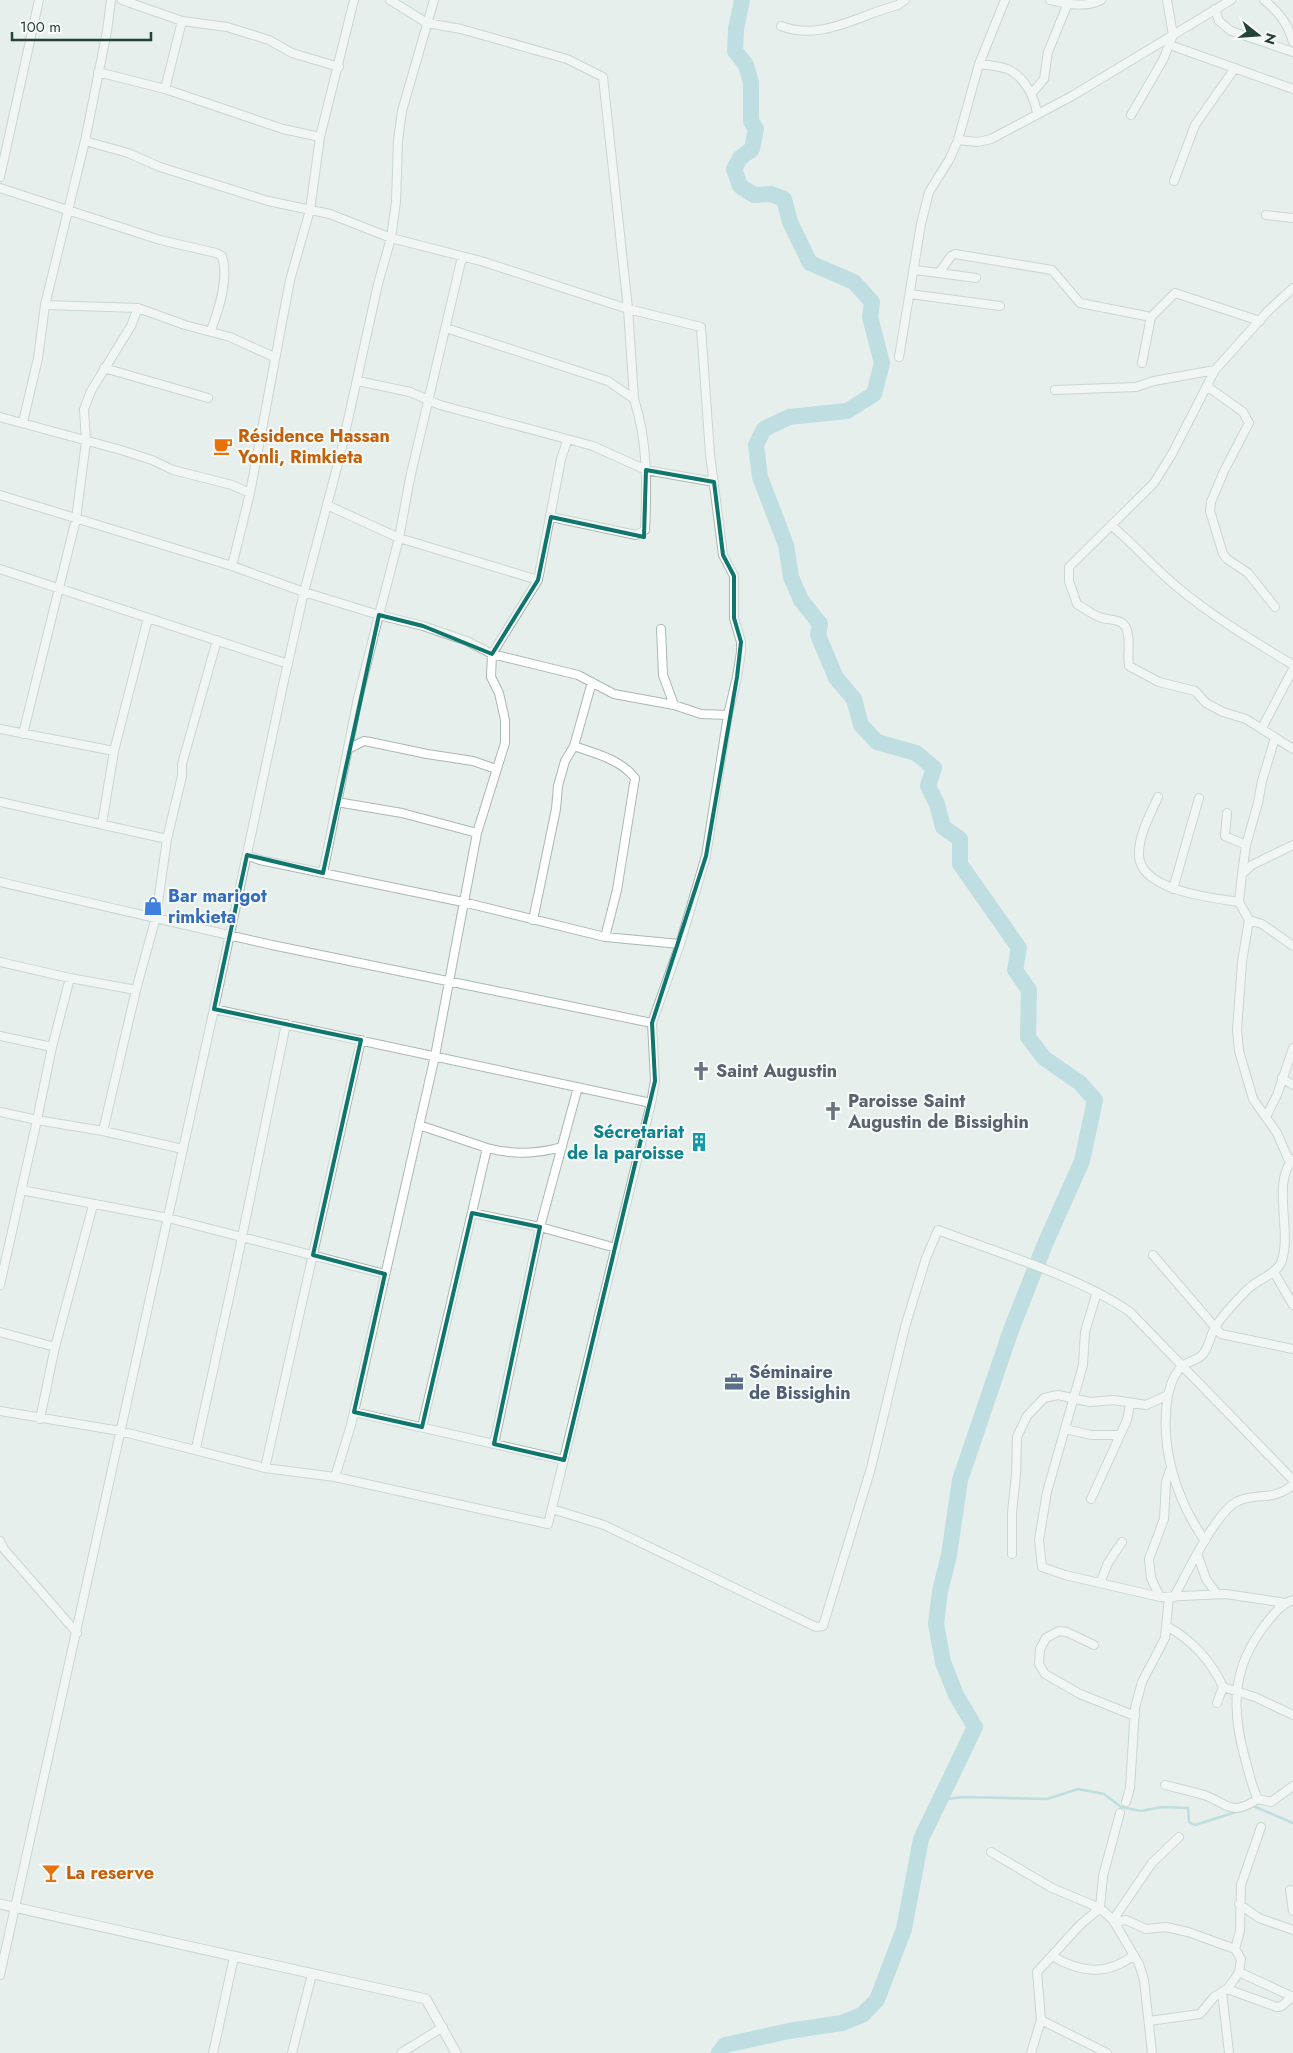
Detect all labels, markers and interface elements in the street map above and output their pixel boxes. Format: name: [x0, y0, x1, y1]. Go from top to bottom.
scale bar: [12, 10, 151, 42]
north arrow: [1233, 10, 1283, 60]
text: 100 m: [20, 16, 61, 38]
text: N: [1259, 31, 1282, 47]
place label: Résidence Hassan Yonli, Rimkieta: [237, 423, 390, 470]
cafe icon: Résidence Hassan Yonli, Rimkieta: [212, 435, 234, 457]
place label: Bar marigot rimkieta: [168, 883, 267, 930]
shop icon: Bar marigot rimkieta: [142, 895, 164, 917]
place label: Saint Augustin: [716, 1058, 837, 1084]
church icon: Saint Augustin: [690, 1060, 712, 1082]
place label: Paroisse Saint Augustin de Bissighin: [847, 1088, 1029, 1135]
church icon: Paroisse Saint Augustin de Bissighin: [822, 1100, 844, 1122]
place label: Sécretariat de la paroisse: [567, 1119, 684, 1166]
building icon: Sécretariat de la paroisse: [688, 1131, 710, 1153]
place label: Séminaire de Bissighin: [749, 1359, 851, 1406]
office icon: Séminaire de Bissighin: [723, 1371, 745, 1393]
place label: La reserve: [66, 1860, 154, 1886]
bar icon: La reserve: [40, 1862, 62, 1884]

